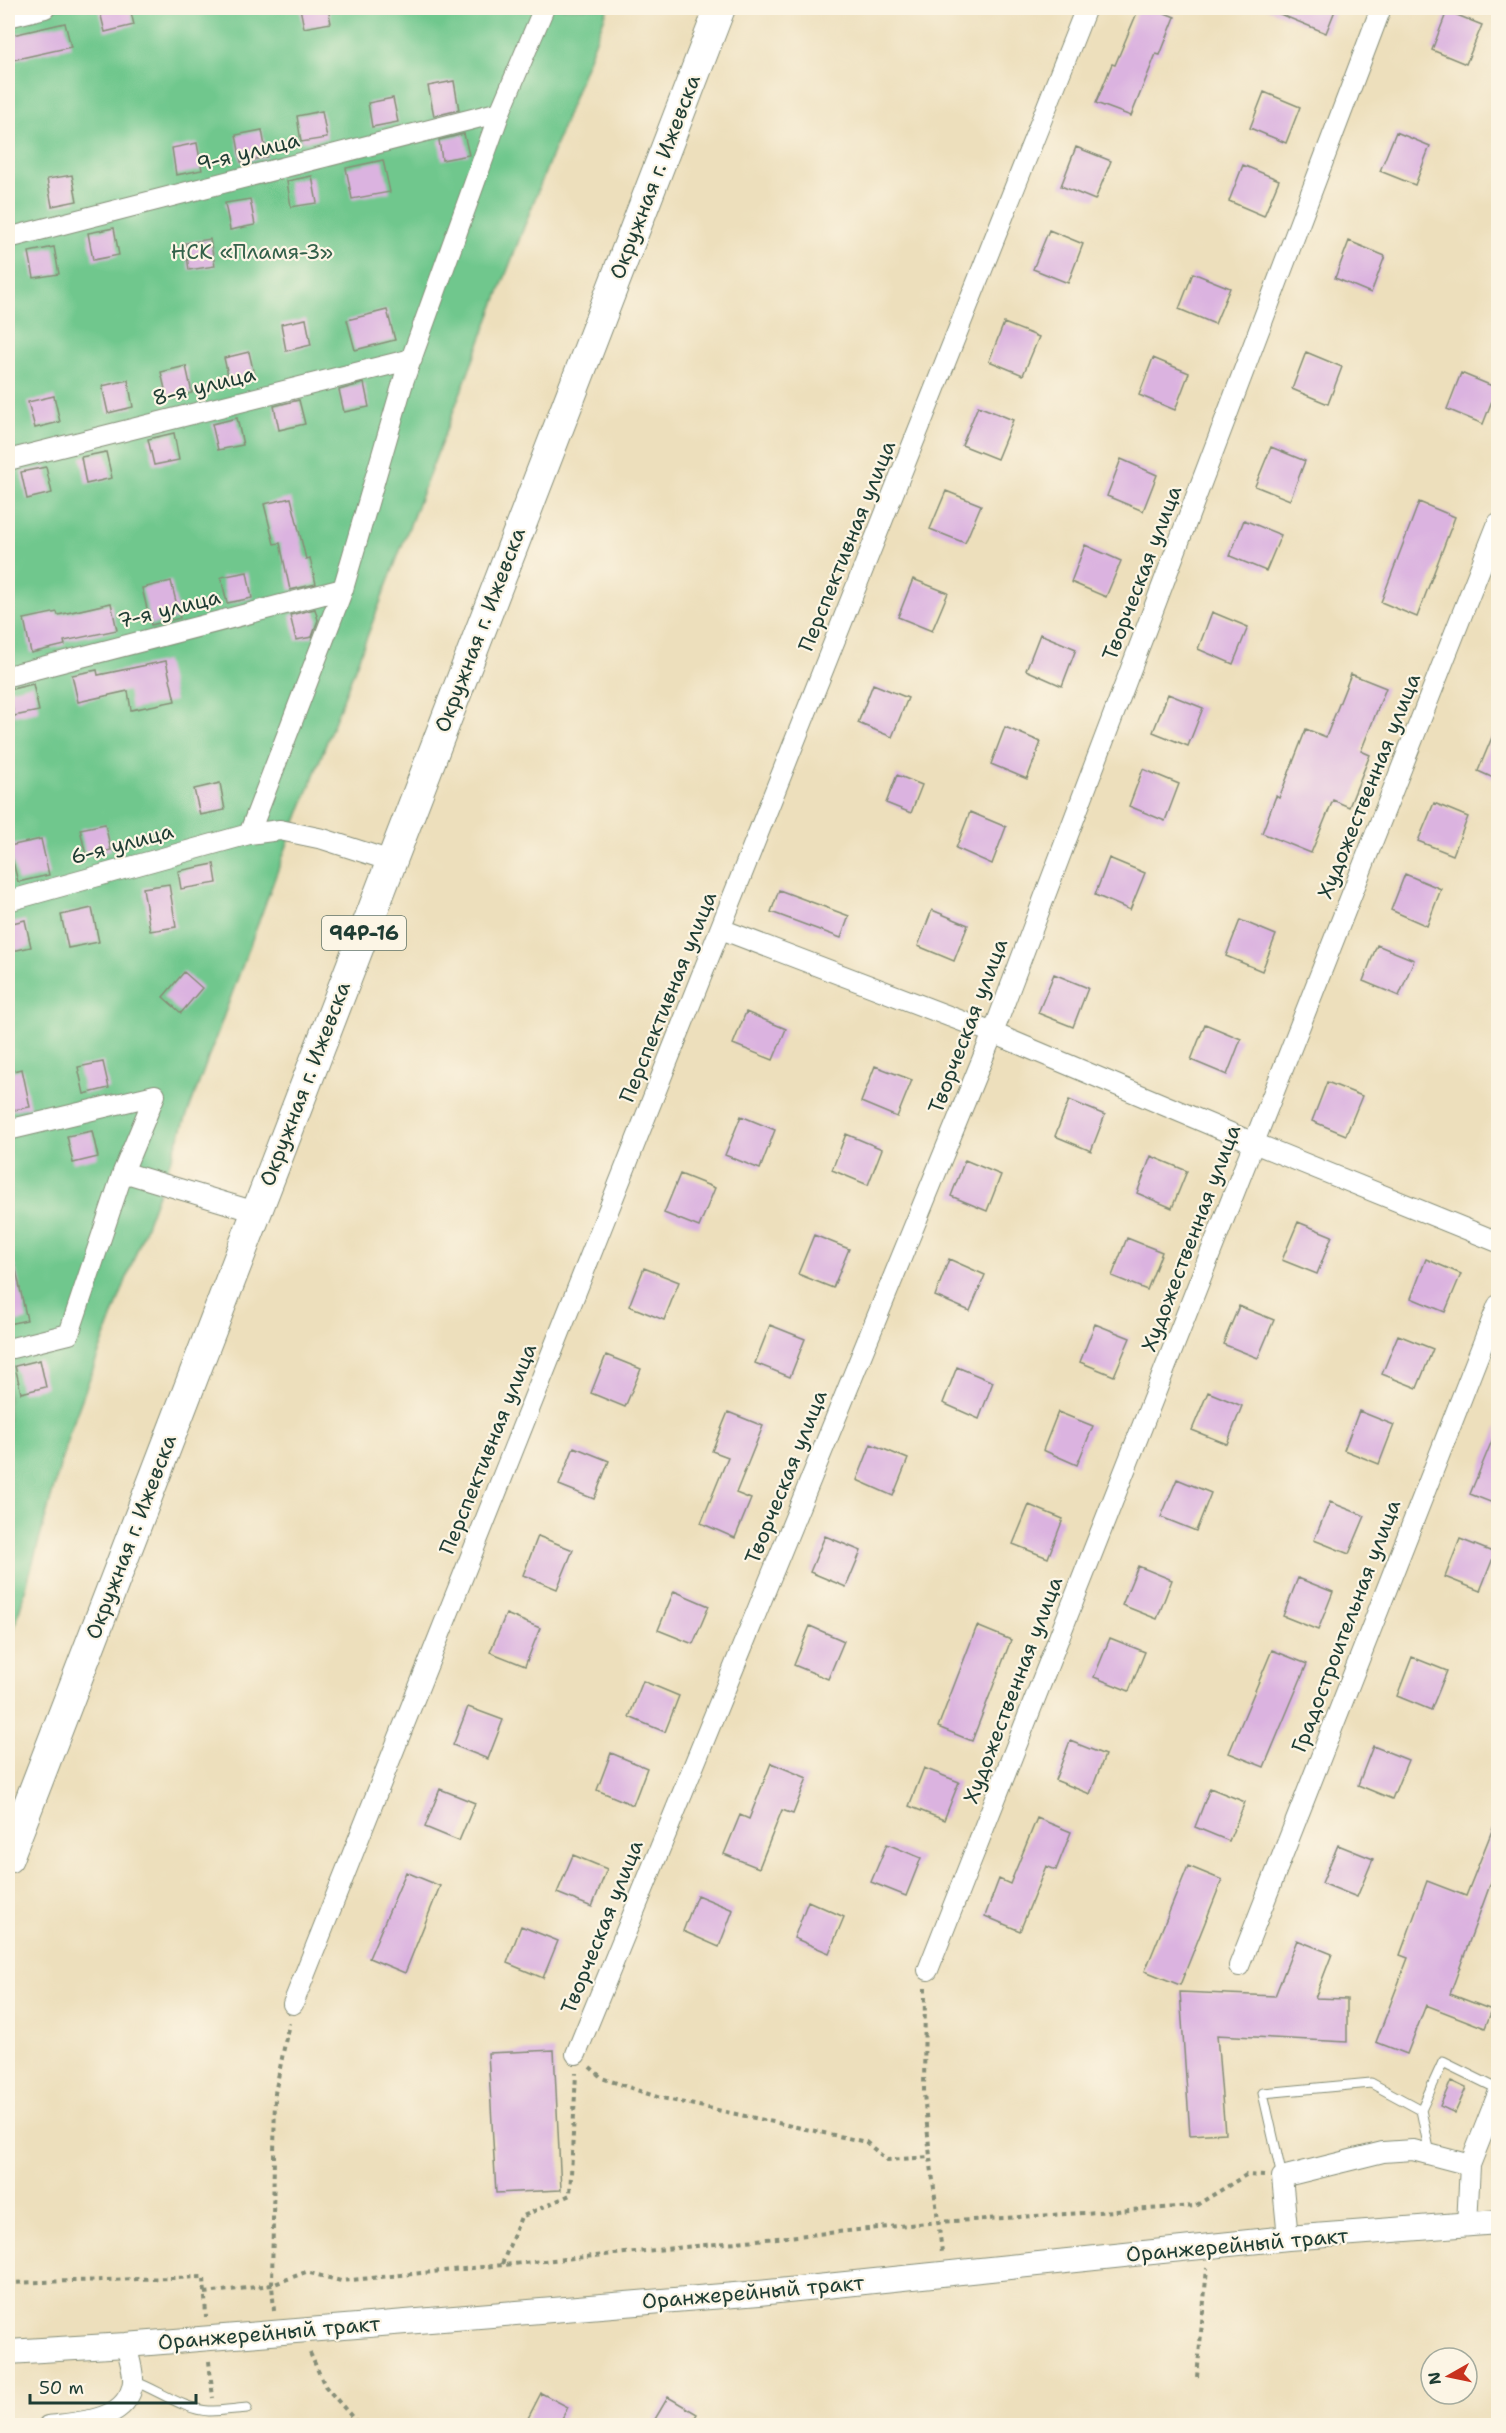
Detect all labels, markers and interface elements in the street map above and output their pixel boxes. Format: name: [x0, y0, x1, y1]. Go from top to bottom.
street label: Окружная г. Ижевска: [603, 71, 707, 283]
street label: 9-я улица: [194, 126, 302, 178]
park label: НСК «Пламя-3»: [171, 238, 333, 266]
street label: 8-я улица: [150, 360, 258, 412]
street label: Перспективная улица: [792, 436, 902, 656]
street label: Творческая улица: [1096, 481, 1188, 665]
street label: Окружная г. Ижевска: [428, 524, 532, 736]
street label: 7-я улица: [115, 583, 223, 635]
street label: Художественная улица: [1311, 669, 1427, 903]
street label: 6-я улица: [68, 817, 176, 871]
street label: Перспективная улица: [613, 887, 723, 1107]
road number: 94Р-16: [322, 916, 406, 950]
street label: Творческая улица: [922, 934, 1014, 1118]
street label: Окружная г. Ижевска: [253, 978, 357, 1190]
street label: Художественная улица: [1135, 1121, 1247, 1355]
street label: Перспективная улица: [433, 1339, 543, 1559]
street label: Творческая улица: [738, 1386, 834, 1568]
street label: Окружная г. Ижевска: [79, 1431, 183, 1643]
street label: Градостроительная улица: [1285, 1496, 1407, 1756]
street label: Художественная улица: [957, 1573, 1069, 1807]
street label: Творческая улица: [554, 1836, 650, 2018]
street label: Оранжерейный тракт: [1125, 2221, 1350, 2269]
street label: Оранжерейный тракт: [641, 2268, 866, 2316]
street label: Оранжерейный тракт: [157, 2309, 382, 2357]
north arrow: [1419, 2346, 1479, 2406]
scale bar: [30, 2367, 196, 2405]
text: N: [1423, 2370, 1446, 2386]
text: 50 m: [39, 2376, 84, 2400]

